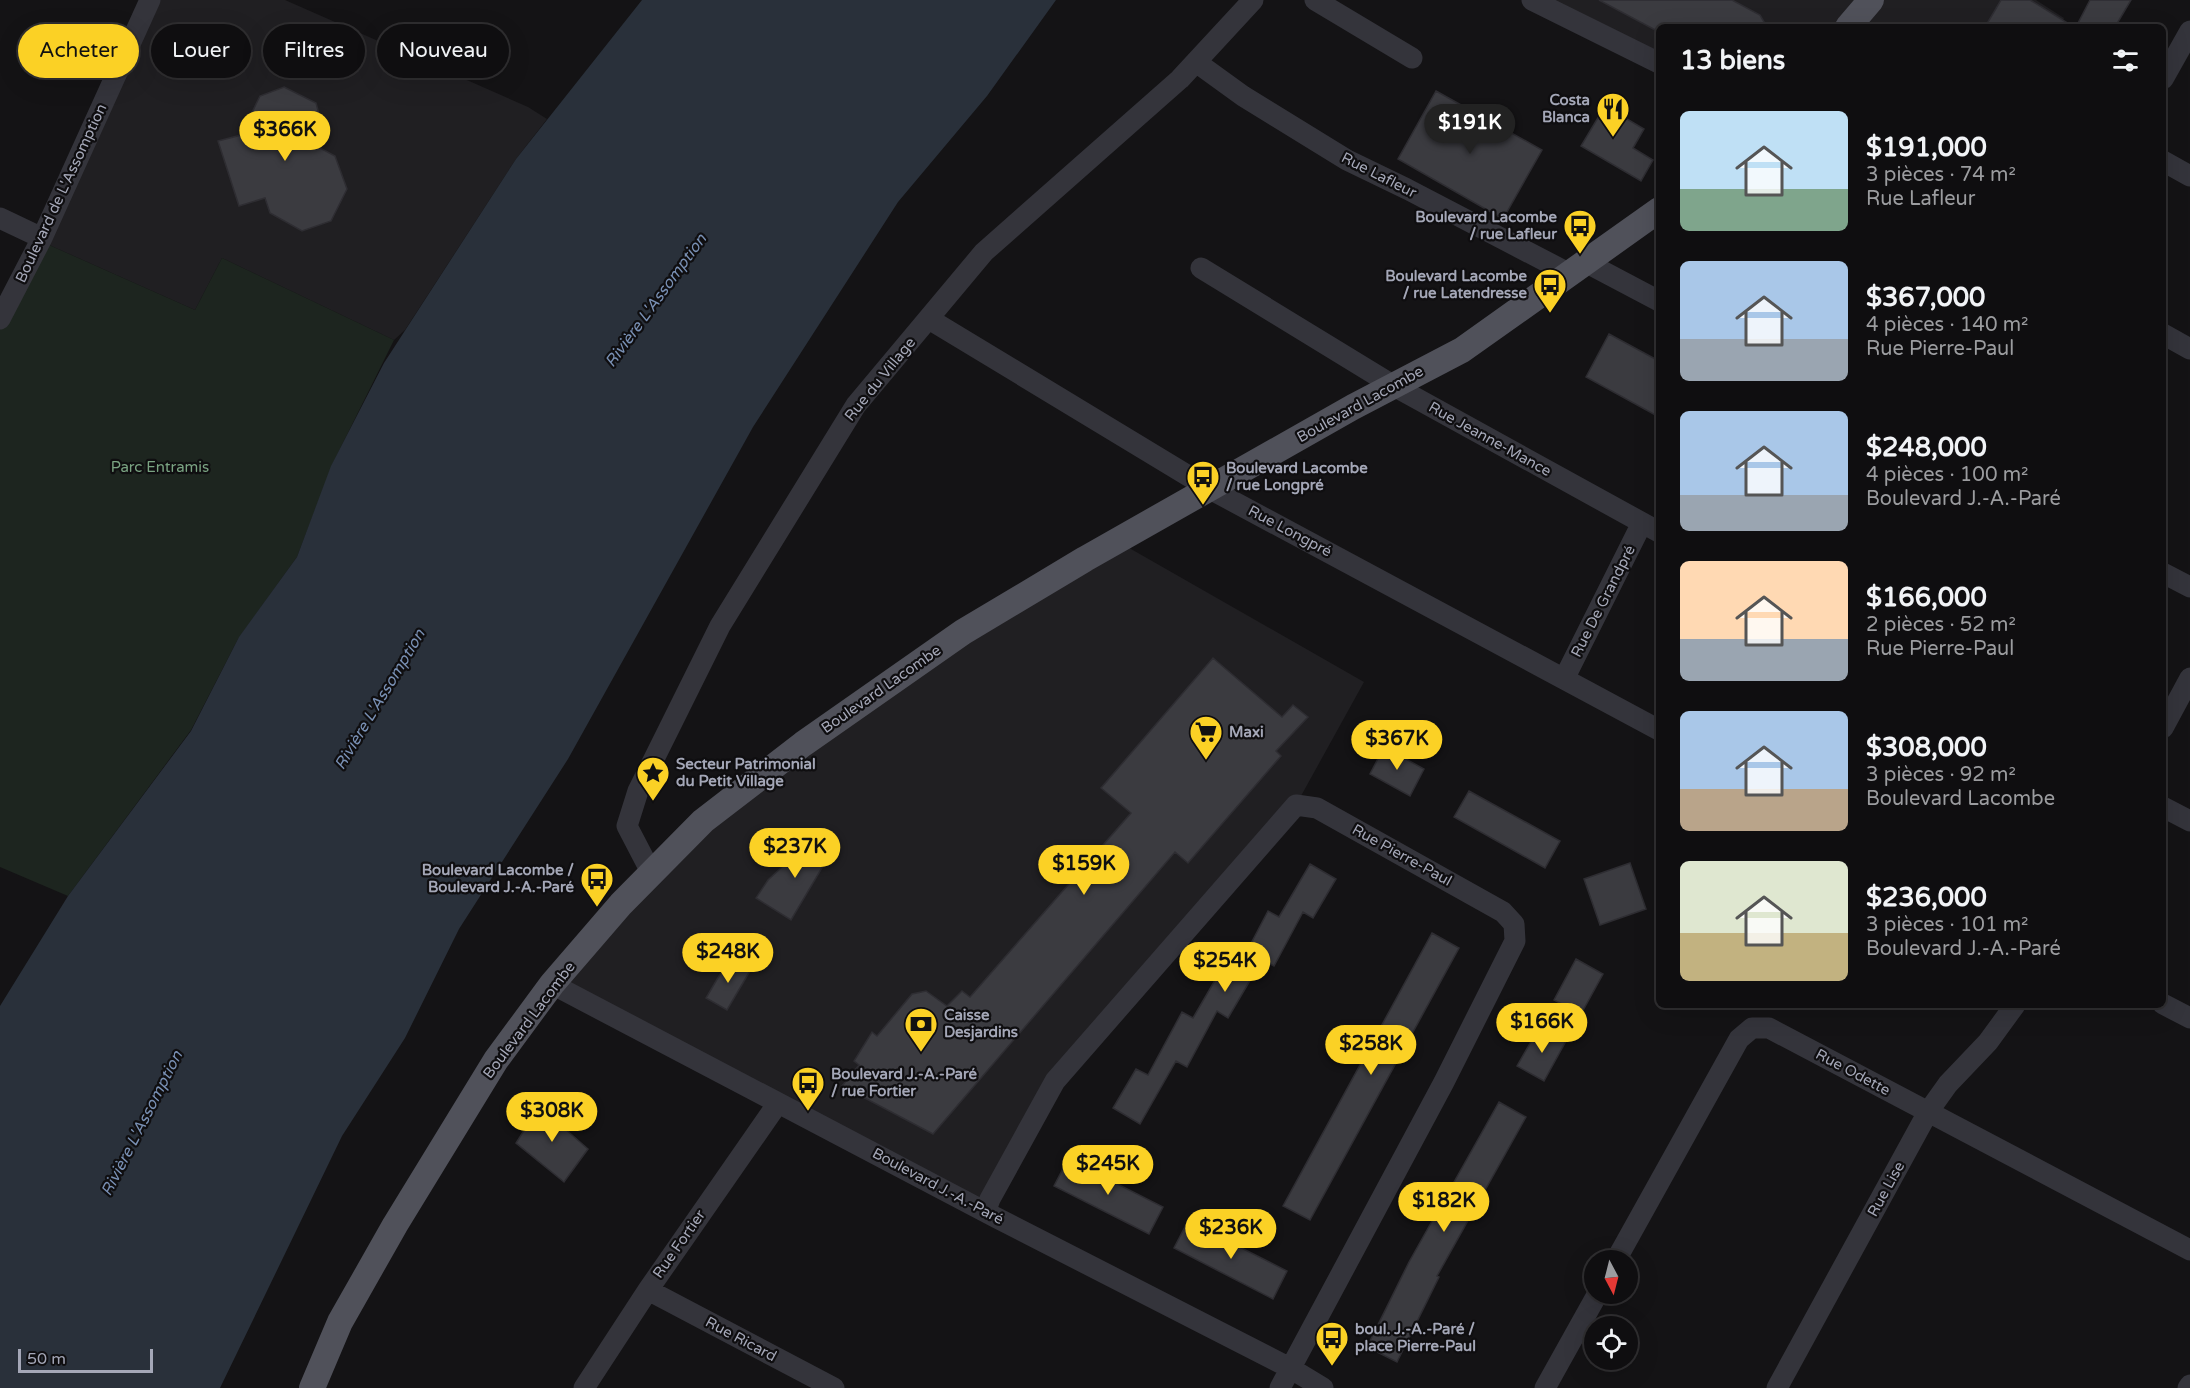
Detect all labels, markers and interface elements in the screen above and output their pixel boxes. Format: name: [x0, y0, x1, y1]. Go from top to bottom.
chip: Acheter: [18, 24, 139, 78]
chip: Louer: [151, 24, 251, 78]
chip: Filtres: [263, 24, 365, 78]
chip: Nouveau: [377, 24, 509, 78]
icon: filters: [2109, 44, 2142, 77]
text: 13 biens: [1680, 45, 1785, 76]
place label: Costa Blanca: [1542, 91, 1590, 126]
restaurant icon: Costa Blanca: [1595, 91, 1631, 138]
street label: Boulevard de L'Assomption: [12, 101, 110, 285]
pin: $191K: [1428, 104, 1512, 155]
pin: $366K: [243, 111, 327, 162]
text: $191K: [1438, 111, 1502, 135]
text: $366K: [253, 118, 317, 142]
text: $191,000: [1866, 132, 1987, 163]
icon: home: [1728, 135, 1800, 207]
street label: Rue Lafleur: [1338, 148, 1420, 202]
text: 3 pièces · 74 m²: [1866, 163, 2016, 187]
text: Rue Lafleur: [1866, 187, 1975, 211]
place label: Boulevard Lacombe / rue Lafleur: [1415, 208, 1557, 243]
bus stop icon: Boulevard Lacombe / rue Lafleur: [1562, 208, 1598, 255]
water label: Rivière L'Assomption: [601, 229, 712, 371]
place label: Boulevard Lacombe / rue Latendresse: [1385, 267, 1528, 302]
bus stop icon: Boulevard Lacombe / rue Latendresse: [1532, 267, 1568, 314]
text: $367,000: [1866, 282, 1985, 313]
icon: home: [1728, 285, 1800, 357]
text: 4 pièces · 140 m²: [1866, 313, 2028, 337]
street label: Rue du Village: [841, 333, 919, 425]
text: Rue Pierre-Paul: [1866, 337, 2014, 361]
street label: Boulevard Lacombe: [1294, 362, 1426, 446]
street label: Rue Jeanne-Mance: [1426, 398, 1554, 480]
text: $248,000: [1866, 432, 1987, 463]
icon: home: [1728, 435, 1800, 507]
park label: Parc Entramis: [111, 458, 209, 476]
bus stop icon: Boulevard Lacombe / rue Longpré: [1185, 459, 1221, 506]
place label: Boulevard Lacombe / rue Longpré: [1226, 459, 1368, 495]
text: 4 pièces · 100 m²: [1866, 463, 2028, 487]
text: Boulevard J.-A.-Paré: [1866, 487, 2061, 511]
street label: Rue Longpré: [1245, 501, 1335, 561]
street label: Rue De Grandpré: [1567, 542, 1639, 660]
text: $166,000: [1866, 582, 1987, 613]
icon: home: [1728, 585, 1800, 657]
text: 2 pièces · 52 m²: [1866, 613, 2016, 637]
water label: Rivière L'Assomption: [330, 625, 430, 773]
text: Rue Pierre-Paul: [1866, 637, 2014, 661]
street label: Boulevard Lacombe: [818, 641, 944, 737]
supermarket icon: Maxi: [1188, 714, 1224, 761]
pin: $367K: [1355, 720, 1439, 771]
place label: Maxi: [1229, 723, 1264, 741]
text: $367K: [1365, 727, 1429, 751]
text: $308,000: [1866, 732, 1987, 763]
icon: home: [1728, 735, 1800, 807]
place icon: Secteur Patrimonial du Petit Village: [635, 755, 671, 802]
place label: Secteur Patrimonial du Petit Village: [676, 755, 816, 791]
text: 3 pièces · 92 m²: [1866, 763, 2016, 787]
text: Boulevard Lacombe: [1866, 787, 2055, 811]
street label: Rue Pierre-Paul: [1349, 820, 1455, 890]
pin: $237K: [753, 828, 837, 879]
text: $237K: [763, 835, 827, 859]
pin: $159K: [1042, 845, 1126, 896]
text: $159K: [1052, 852, 1116, 876]
place label: Boulevard Lacombe / Boulevard J.-A.-Paré: [422, 861, 575, 896]
bus stop icon: Boulevard Lacombe / Boulevard J.-A.-Paré: [579, 861, 615, 908]
text: $236,000: [1866, 882, 1987, 913]
icon: home: [1728, 885, 1800, 957]
text: 3 pièces · 101 m²: [1866, 913, 2028, 937]
pin: $248K: [686, 933, 770, 984]
text: Boulevard J.-A.-Paré: [1866, 937, 2061, 961]
text: $248K: [696, 940, 760, 964]
pin: $254K: [1183, 942, 1267, 993]
text: $254K: [1193, 949, 1257, 973]
street label: Boulevard Lacombe: [479, 958, 579, 1082]
pin: $166K: [1500, 1003, 1584, 1054]
bank icon: Caisse Desjardins: [903, 1006, 939, 1053]
place label: Caisse Desjardins: [944, 1006, 1018, 1042]
text: $166K: [1510, 1010, 1574, 1034]
pin: $258K: [1329, 1025, 1413, 1076]
text: $258K: [1339, 1032, 1403, 1056]
street label: Rue Odette: [1813, 1045, 1893, 1099]
water label: Rivière L'Assomption: [97, 1046, 188, 1199]
bus stop icon: Boulevard J.-A.-Paré / rue Fortier: [790, 1065, 826, 1112]
place label: Boulevard J.-A.-Paré / rue Fortier: [831, 1065, 978, 1100]
pin: $308K: [510, 1092, 594, 1143]
text: $308K: [520, 1099, 584, 1123]
street label: Boulevard J.-A.-Paré: [869, 1144, 1007, 1228]
pin: $245K: [1066, 1145, 1150, 1196]
text: $245K: [1076, 1152, 1140, 1176]
street label: Rue Lise: [1864, 1158, 1908, 1220]
pin: $182K: [1402, 1182, 1486, 1233]
text: $182K: [1412, 1189, 1476, 1213]
street label: Rue Fortier: [649, 1206, 709, 1282]
pin: $236K: [1189, 1209, 1273, 1260]
text: $236K: [1199, 1216, 1263, 1240]
north arrow: [1584, 1250, 1638, 1304]
map controls: [1584, 1250, 1638, 1370]
street label: Rue Ricard: [702, 1313, 780, 1365]
button: locate: [1584, 1316, 1638, 1370]
bus stop icon: boul. J.-A.-Paré / place Pierre-Paul: [1314, 1320, 1350, 1367]
place label: boul. J.-A.-Paré / place Pierre-Paul: [1355, 1320, 1476, 1356]
scale bar: [18, 1346, 153, 1374]
text: 50 m: [27, 1349, 66, 1369]

